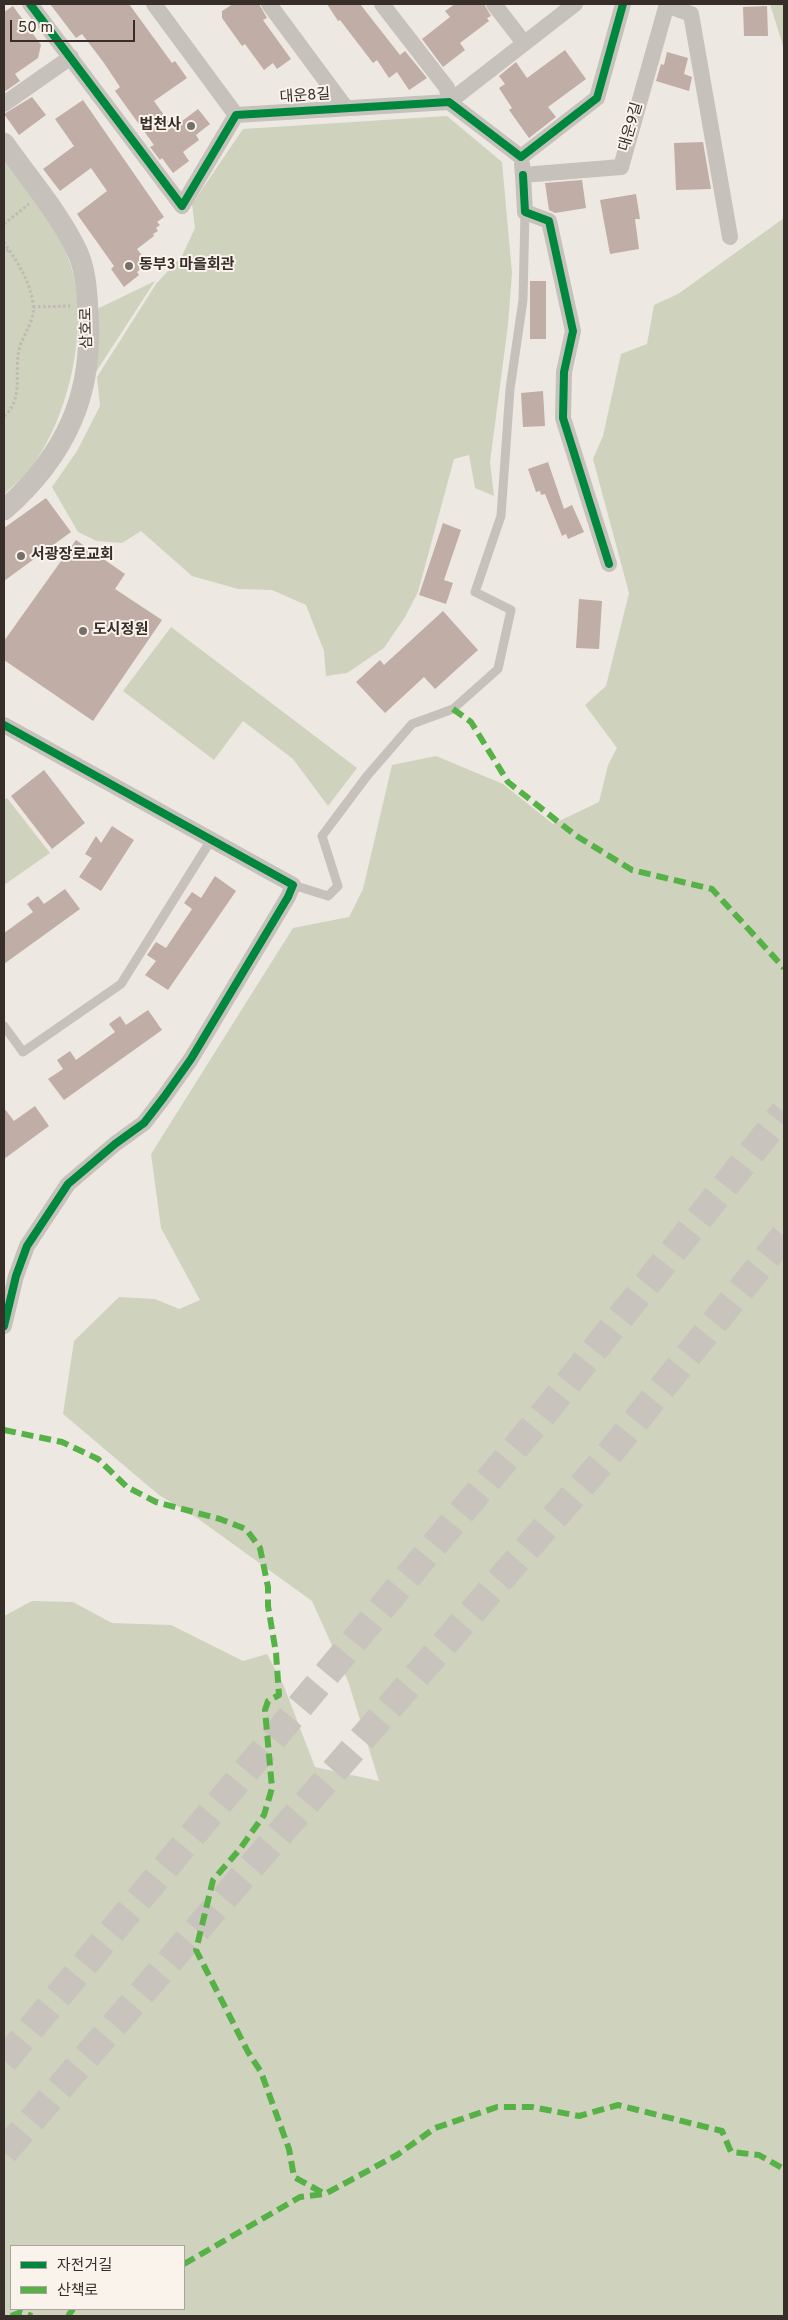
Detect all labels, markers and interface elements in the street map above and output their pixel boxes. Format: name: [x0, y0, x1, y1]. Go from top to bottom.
scale bar: [12, 10, 138, 42]
text: 50 m: [18, 19, 53, 38]
street label: 대운8길: [279, 86, 331, 108]
street label: 대운9길: [616, 100, 648, 154]
place label: 법천사: [140, 117, 181, 135]
marker: 법천사: [185, 120, 197, 132]
place label: 동부3 마을회관: [139, 257, 235, 275]
marker: 동부3 마을회관: [123, 260, 135, 272]
street label: 삼호로: [79, 307, 97, 349]
place label: 서광장로교회: [31, 547, 114, 565]
marker: 서광장로교회: [15, 550, 27, 562]
place label: 도시정원: [93, 622, 148, 640]
marker: 도시정원: [77, 625, 89, 637]
legend: [10, 2245, 185, 2310]
text: 자전거길: [57, 2257, 112, 2276]
text: 산책로: [57, 2282, 98, 2301]

